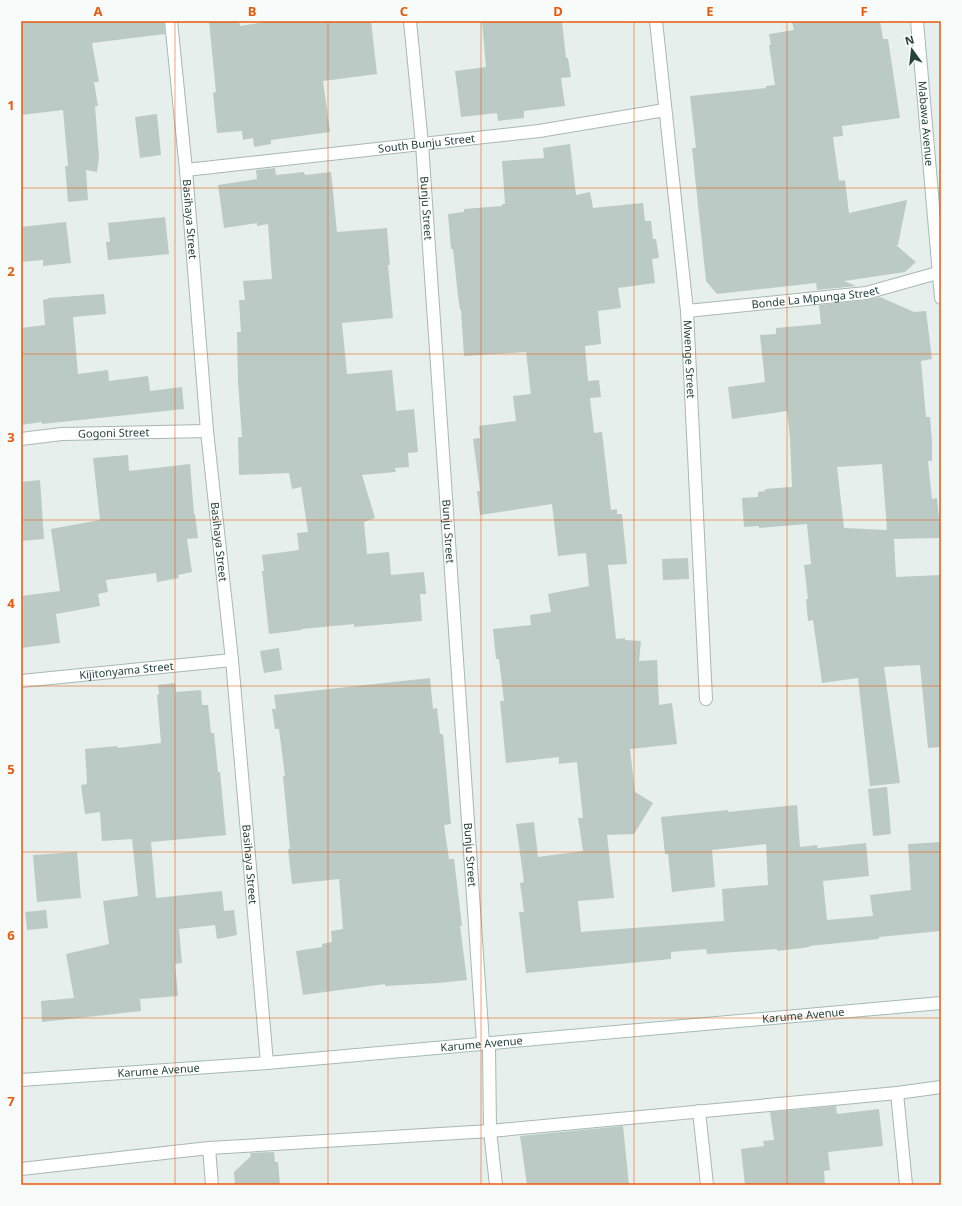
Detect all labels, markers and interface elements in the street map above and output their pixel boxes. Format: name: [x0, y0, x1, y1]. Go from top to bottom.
text: A: [94, 2, 103, 20]
text: B: [248, 2, 256, 20]
text: C: [400, 2, 408, 20]
text: D: [553, 2, 563, 20]
text: E: [706, 2, 714, 20]
text: F: [860, 2, 868, 20]
north arrow: [892, 30, 932, 70]
text: N: [903, 31, 916, 48]
street label: Mabawa Avenue: [915, 80, 938, 167]
text: 1: [7, 96, 15, 114]
street label: South Bunju Street: [377, 130, 476, 156]
street label: Bunju Street: [417, 176, 437, 241]
street label: Basihaya Street: [180, 179, 201, 259]
text: 2: [7, 262, 15, 280]
street label: Bonde La Mpunga Street: [751, 282, 881, 311]
street label: Mwenge Street: [680, 320, 699, 399]
street label: Gogoni Street: [78, 424, 150, 441]
text: 3: [7, 428, 15, 446]
street label: Bunju Street: [439, 499, 458, 564]
street label: Basihaya Street: [208, 501, 231, 582]
text: 4: [7, 594, 15, 612]
street label: Kijitonyama Street: [79, 658, 174, 682]
text: 5: [7, 760, 15, 778]
street label: Bunju Street: [461, 822, 480, 887]
street label: Basihaya Street: [239, 824, 261, 905]
text: 6: [7, 926, 15, 944]
street label: Karume Avenue: [762, 1004, 845, 1026]
street label: Karume Avenue: [440, 1032, 523, 1055]
street label: Karume Avenue: [117, 1060, 200, 1080]
text: 7: [7, 1092, 15, 1110]

